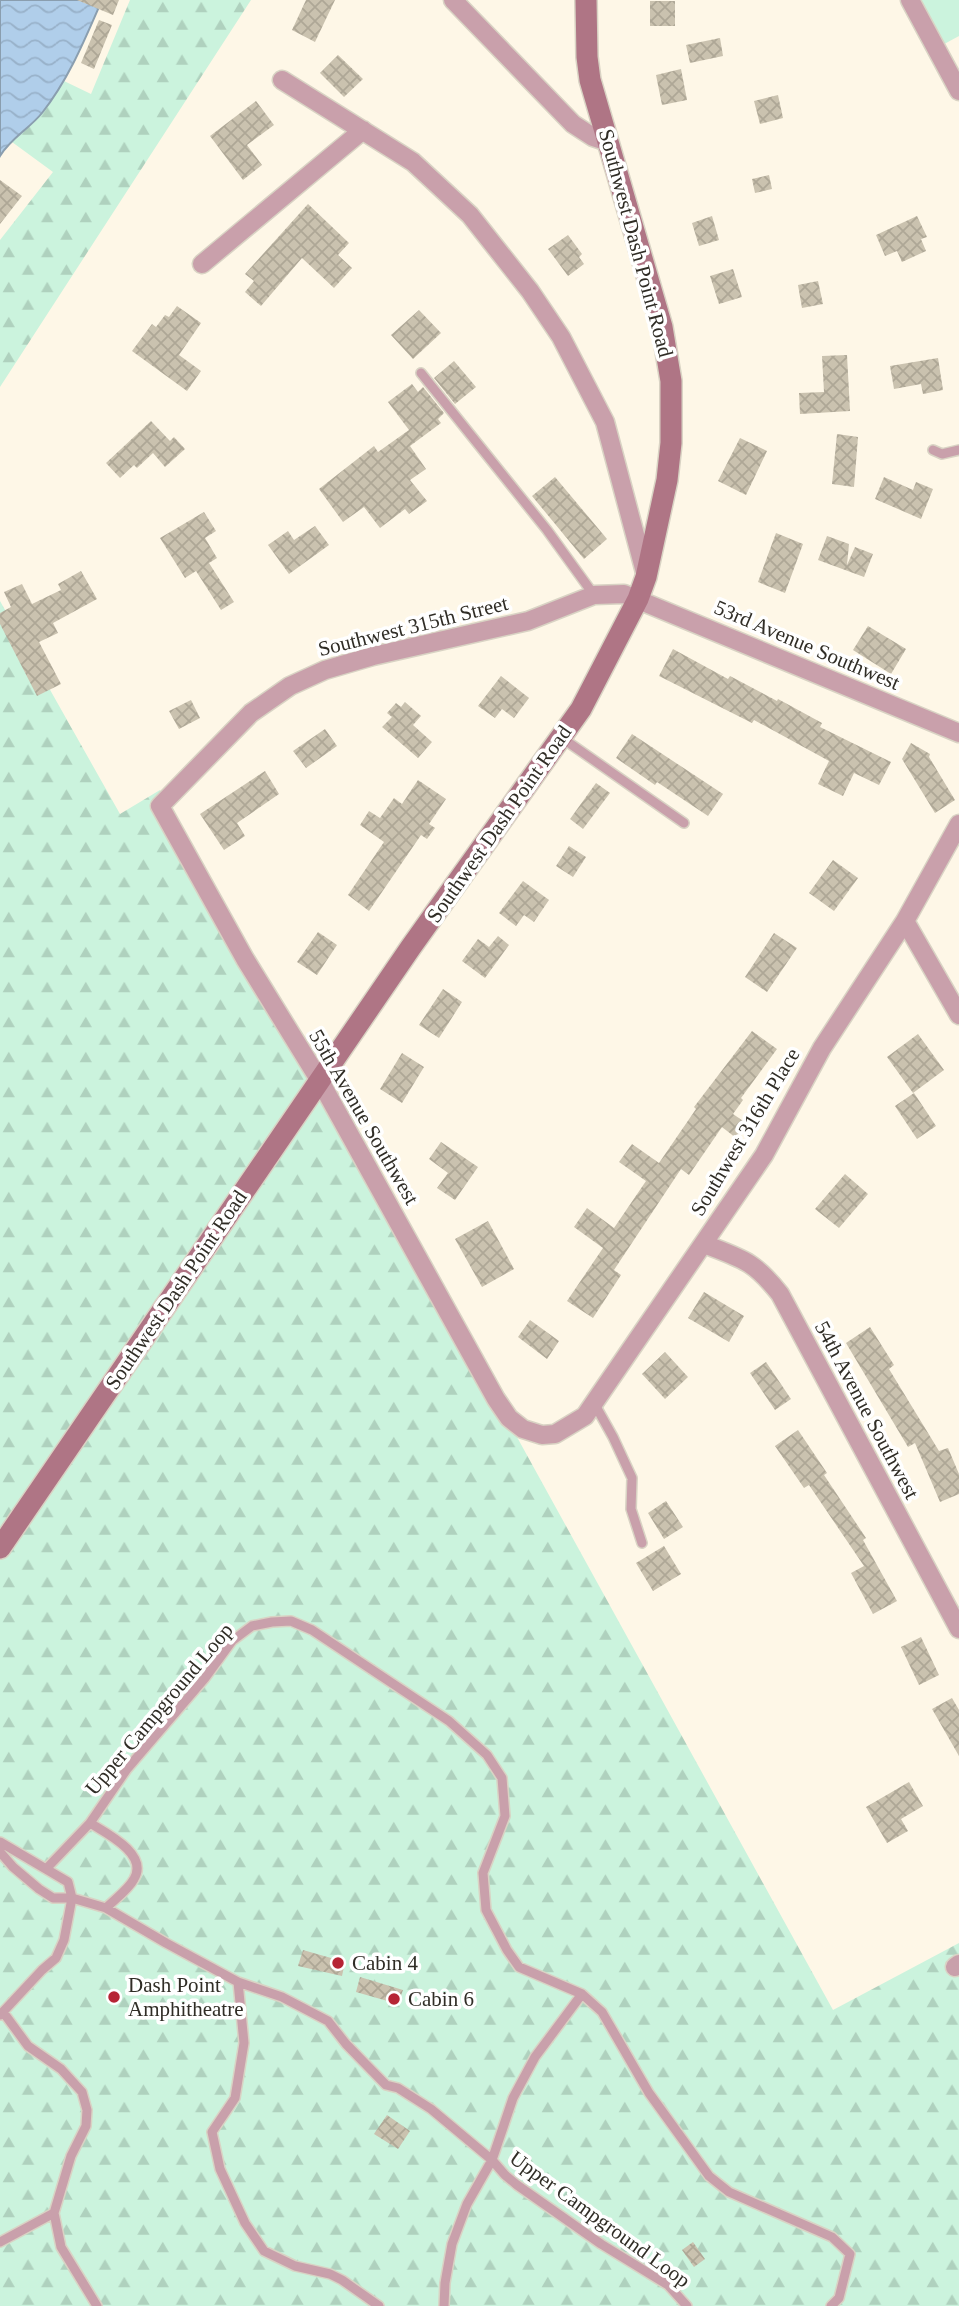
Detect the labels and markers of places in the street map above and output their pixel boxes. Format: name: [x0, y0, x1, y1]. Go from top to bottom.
place label: Cabin 4: [352, 1951, 418, 1975]
marker: Cabin 4: [330, 1955, 346, 1971]
place label: Dash Point Amphitheatre: [128, 1973, 243, 2021]
place label: Cabin 6: [408, 1987, 474, 2011]
marker: Dash Point Amphitheatre: [106, 1989, 122, 2005]
marker: Cabin 6: [386, 1991, 402, 2007]

